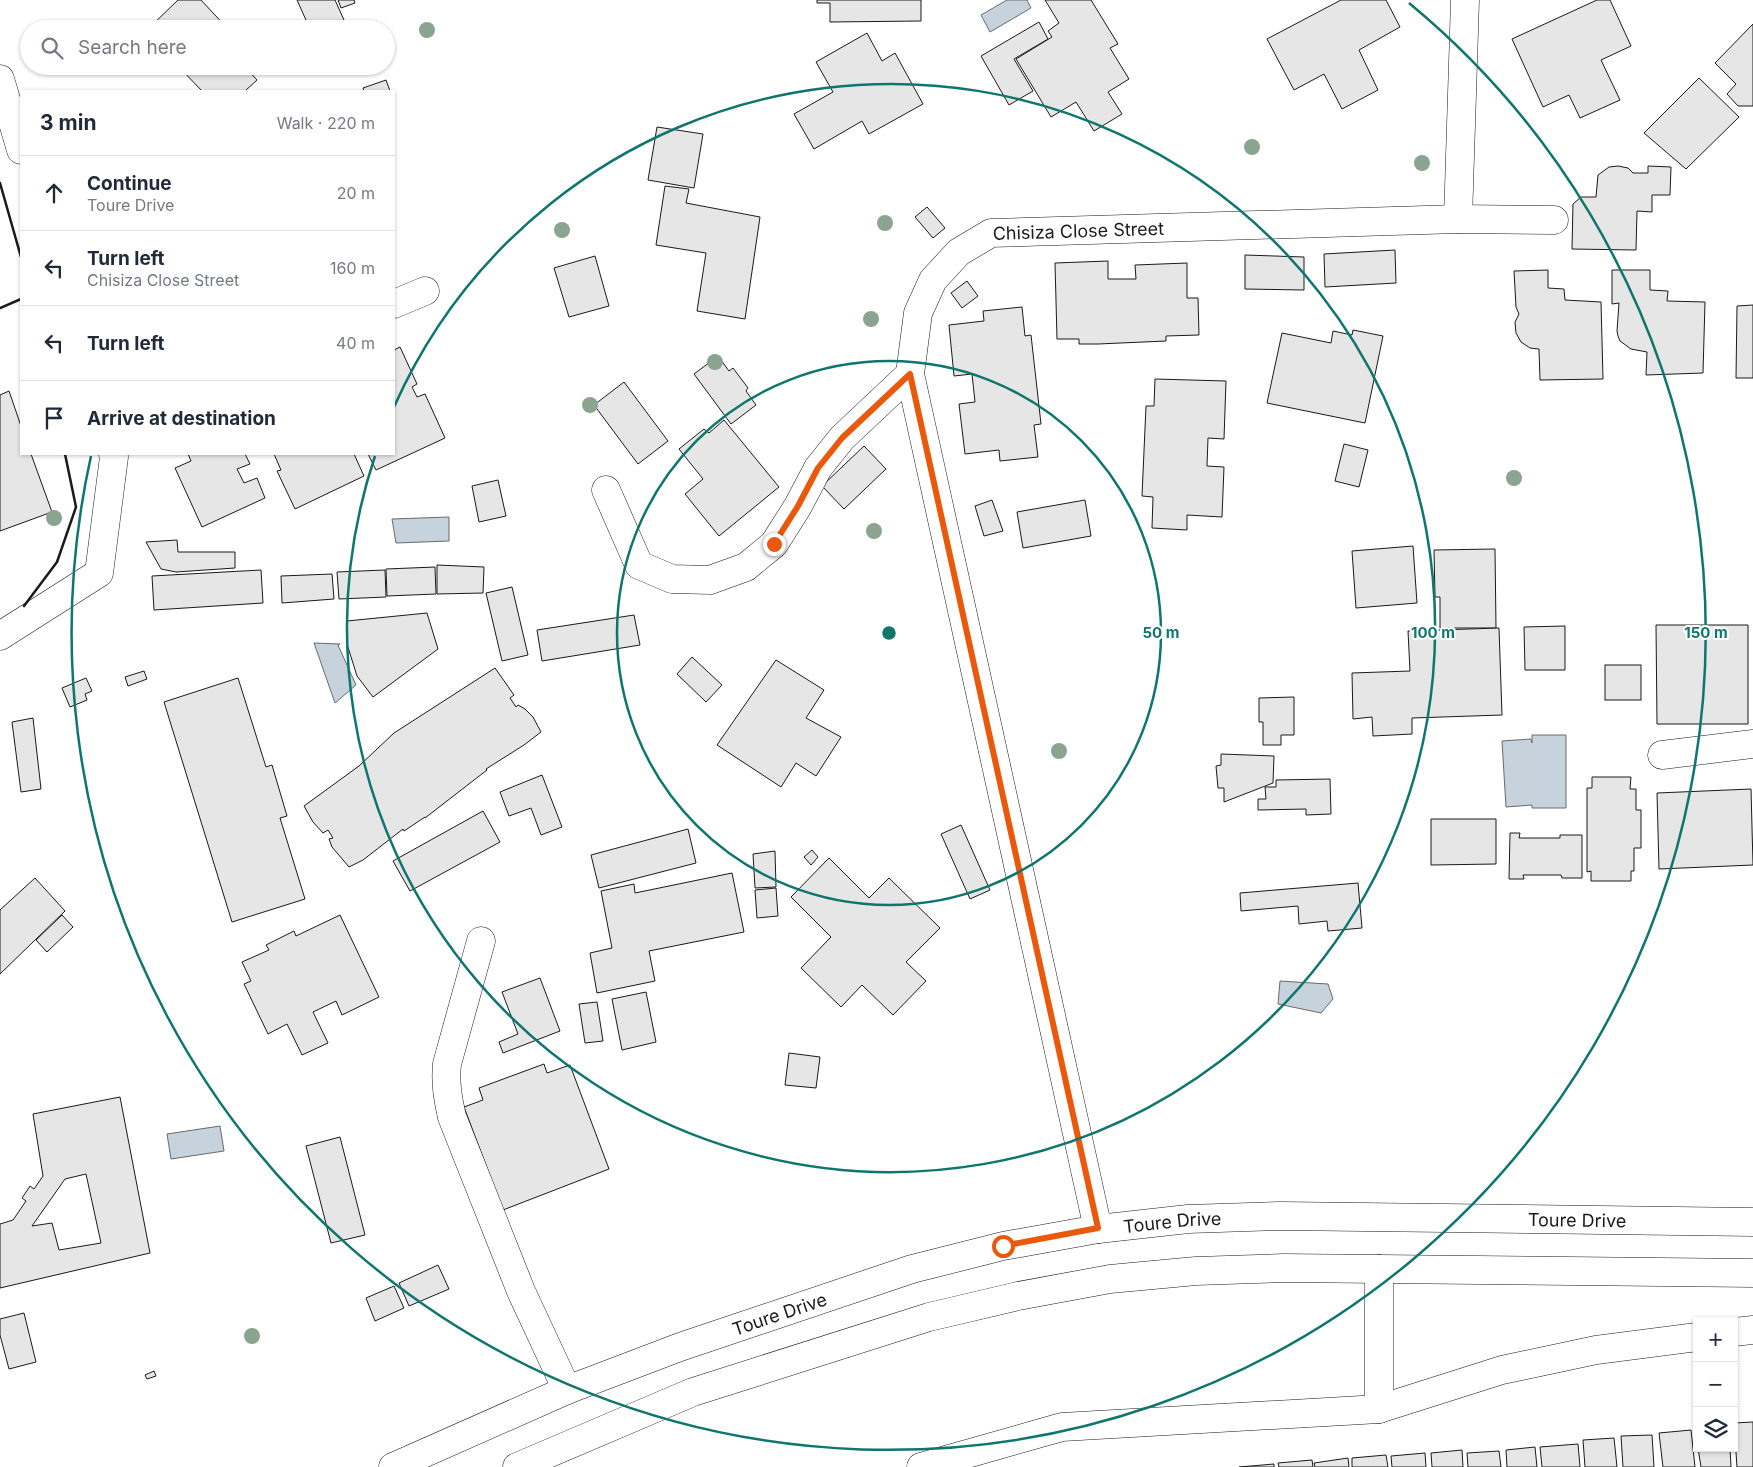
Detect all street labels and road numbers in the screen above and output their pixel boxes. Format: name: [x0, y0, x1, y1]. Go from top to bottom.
street label: Chisiza Close Street: [992, 217, 1164, 243]
street label: Toure Drive: [1122, 1207, 1222, 1237]
street label: Toure Drive: [1528, 1209, 1626, 1231]
street label: Toure Drive: [729, 1288, 829, 1339]

